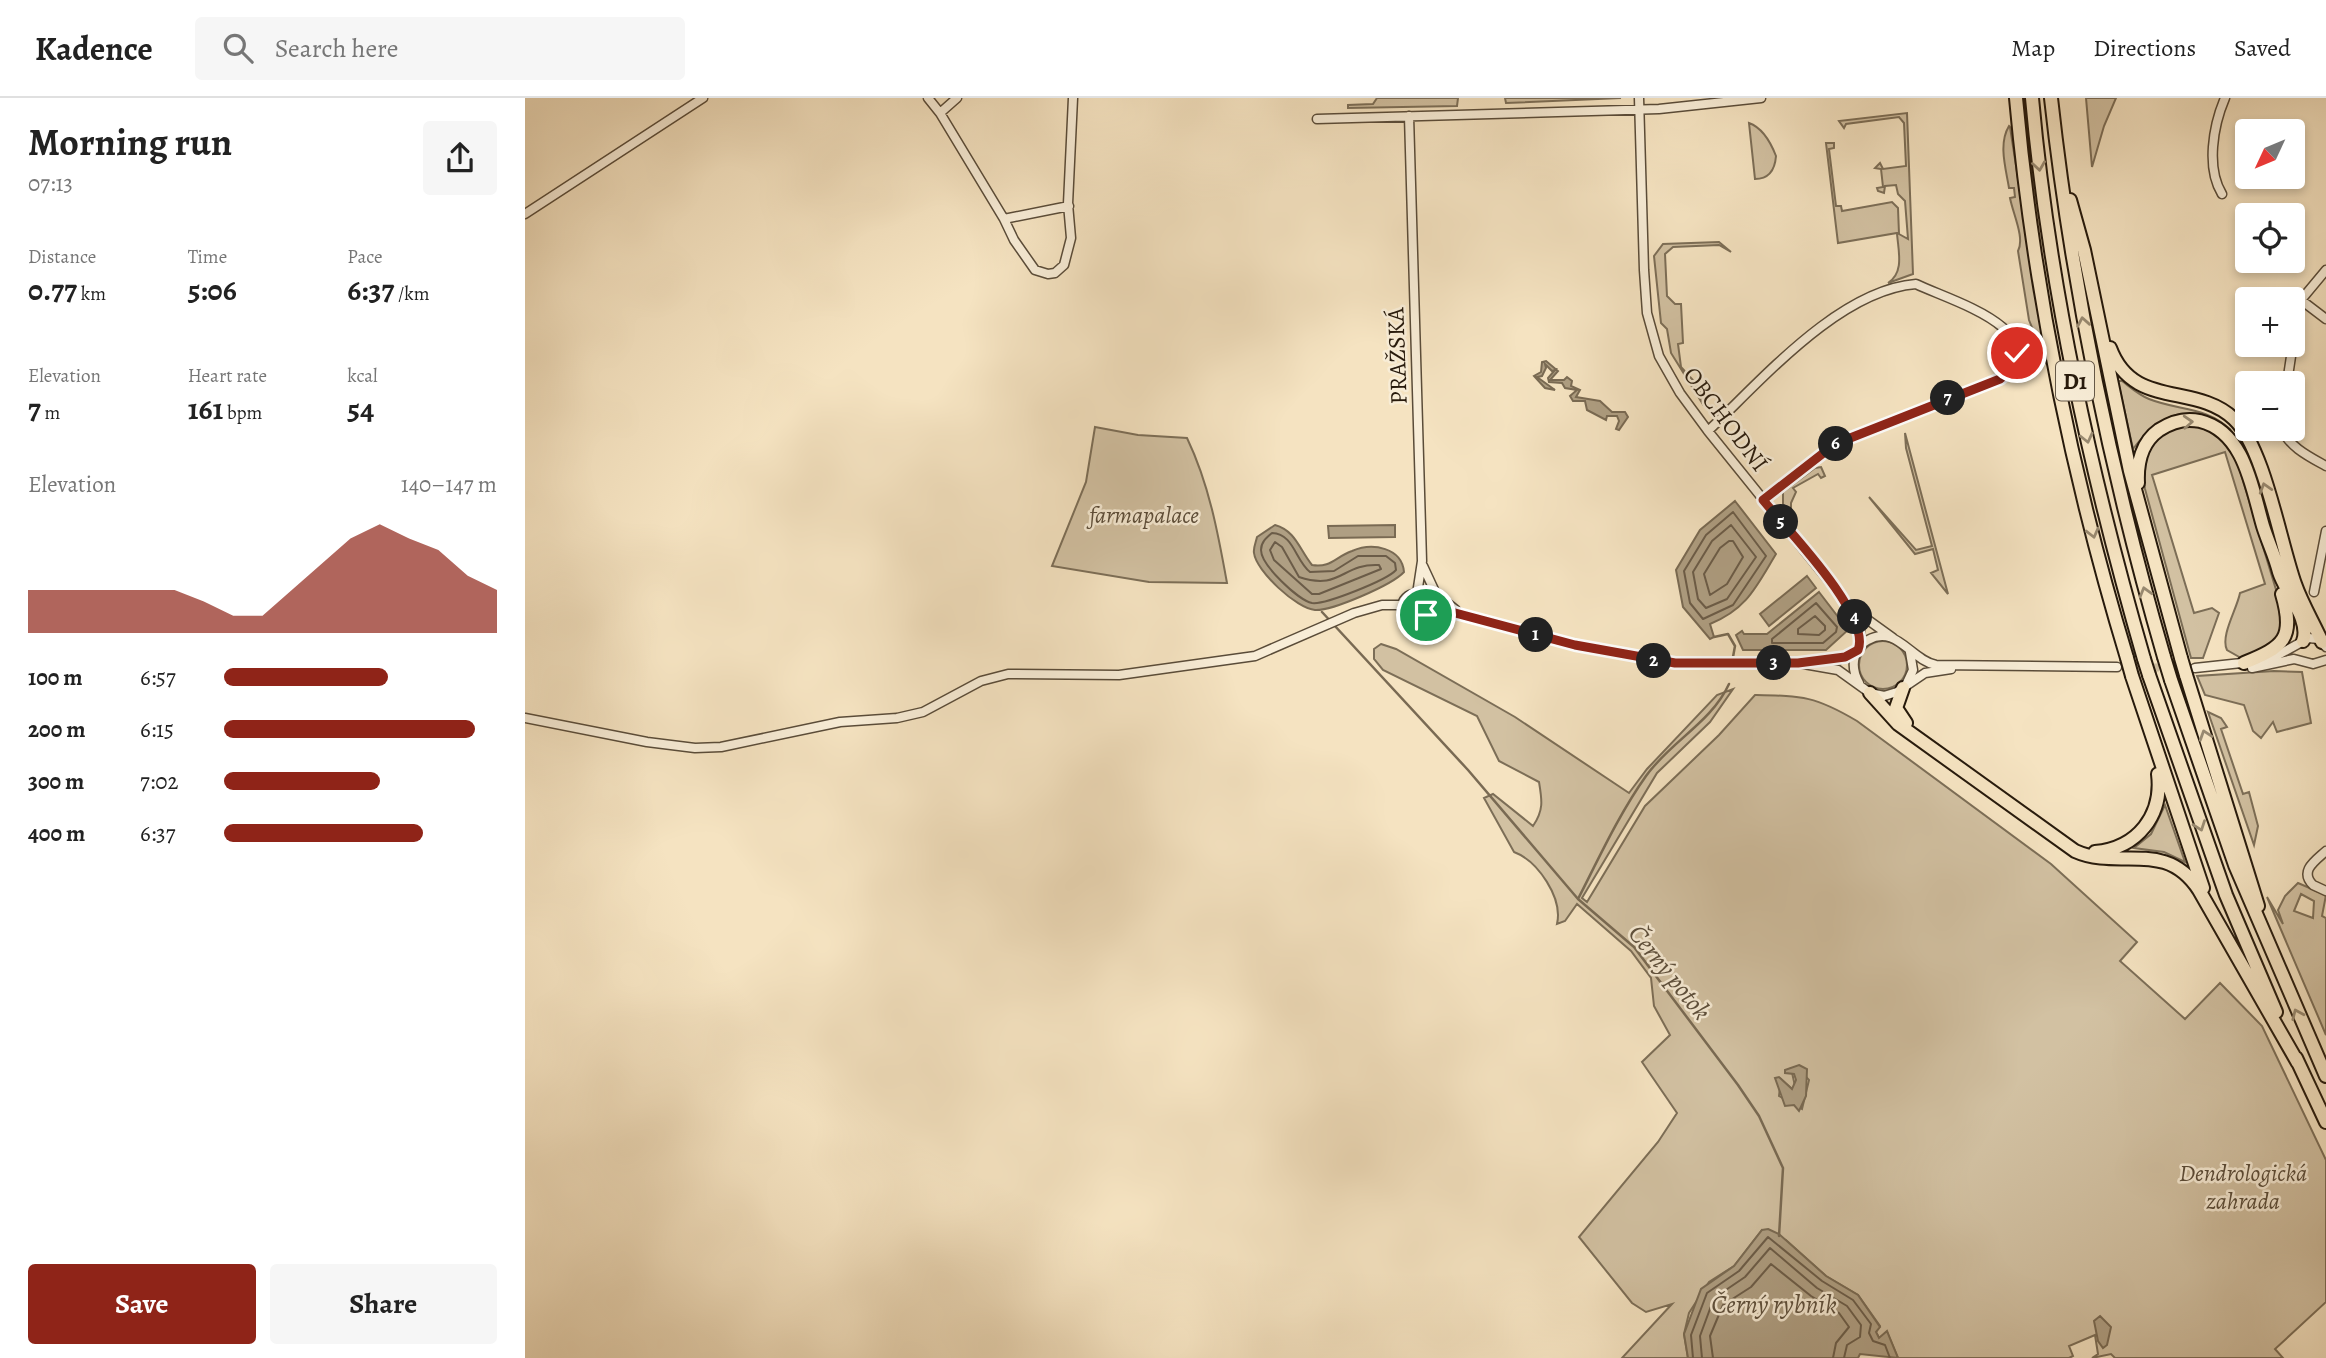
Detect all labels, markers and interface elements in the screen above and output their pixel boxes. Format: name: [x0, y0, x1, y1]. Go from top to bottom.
search box: [195, 17, 685, 80]
text: Kadence: [35, 26, 153, 71]
icon: search: [219, 29, 257, 67]
text: Search here: [275, 31, 398, 66]
text: Map: [2011, 32, 2055, 64]
text: Directions: [2093, 32, 2196, 64]
text: Saved: [2234, 32, 2291, 64]
text: Morning run: [28, 116, 232, 168]
north arrow: [2235, 119, 2305, 189]
map controls: [2235, 119, 2305, 441]
button: share: [423, 121, 497, 195]
one-way arrow: [2032, 160, 2047, 172]
text: 07:13: [28, 168, 73, 199]
button: locate: [2235, 203, 2305, 273]
text: Distance: [28, 244, 96, 270]
text: Time: [188, 244, 227, 270]
text: Pace: [347, 244, 383, 270]
text: 0.77: [28, 270, 77, 310]
text: 5:06: [188, 270, 237, 310]
text: 6:37: [347, 270, 394, 310]
text: km: [77, 281, 106, 307]
text: /km: [394, 281, 429, 307]
button: +: [2235, 287, 2305, 357]
street label: PRAŽSKÁ: [1379, 306, 1415, 405]
one-way arrow: [2076, 316, 2091, 328]
pin: [1987, 323, 2047, 383]
icon: check: [1998, 334, 2036, 372]
street label: OBCHODNÍ: [1676, 360, 1776, 478]
road number: D1: [2056, 362, 2094, 400]
text: Elevation: [28, 363, 101, 389]
text: Heart rate: [188, 363, 267, 389]
text: kcal: [347, 363, 378, 389]
button: −: [2235, 371, 2305, 441]
pin: 7: [1931, 380, 1965, 416]
text: 7: [1943, 384, 1952, 410]
text: 7: [28, 389, 41, 429]
text: 161: [188, 389, 223, 429]
text: 54: [347, 389, 374, 429]
text: m: [41, 400, 60, 426]
text: bpm: [223, 400, 262, 426]
one-way arrow: [2183, 414, 2194, 429]
pin: 6: [1819, 426, 1853, 462]
text: 6: [1831, 430, 1840, 456]
one-way arrow: [2079, 432, 2093, 444]
text: Elevation: [28, 469, 116, 500]
text: 140–147 m: [401, 469, 497, 500]
one-way arrow: [2259, 482, 2274, 494]
park label: farmapalace: [1086, 499, 1199, 531]
pin: 5: [1763, 504, 1799, 540]
text: 5: [1776, 508, 1785, 534]
one-way arrow: [2085, 527, 2099, 539]
pin: [1396, 585, 1456, 645]
one-way arrow: [2139, 586, 2153, 598]
icon: arrive: [1407, 596, 1445, 634]
pin: 4: [1837, 600, 1873, 634]
text: 4: [1850, 603, 1859, 629]
pin: 1: [1518, 618, 1553, 652]
text: 1: [1532, 621, 1539, 647]
pin: 2: [1637, 644, 1671, 678]
pin: 3: [1757, 646, 1791, 680]
text: 2: [1649, 647, 1658, 673]
text: 3: [1769, 649, 1778, 675]
text: 100 m: [28, 662, 83, 693]
text: 6:57: [140, 662, 176, 693]
text: 200 m: [28, 714, 86, 745]
text: 6:15: [140, 714, 174, 745]
one-way arrow: [2199, 729, 2214, 741]
text: 300 m: [28, 766, 84, 797]
text: 7:02: [140, 766, 178, 797]
text: 400 m: [28, 818, 85, 849]
text: 6:37: [140, 818, 175, 849]
one-way arrow: [2192, 819, 2206, 831]
water label: Černý potok: [1620, 917, 1719, 1027]
one-way arrow: [2291, 1009, 2305, 1021]
park label: Dendrologická zahrada: [2179, 1157, 2307, 1217]
button: Save: [28, 1264, 256, 1344]
button: Share: [270, 1264, 497, 1344]
water label: Černý rybník: [1711, 1287, 1837, 1322]

